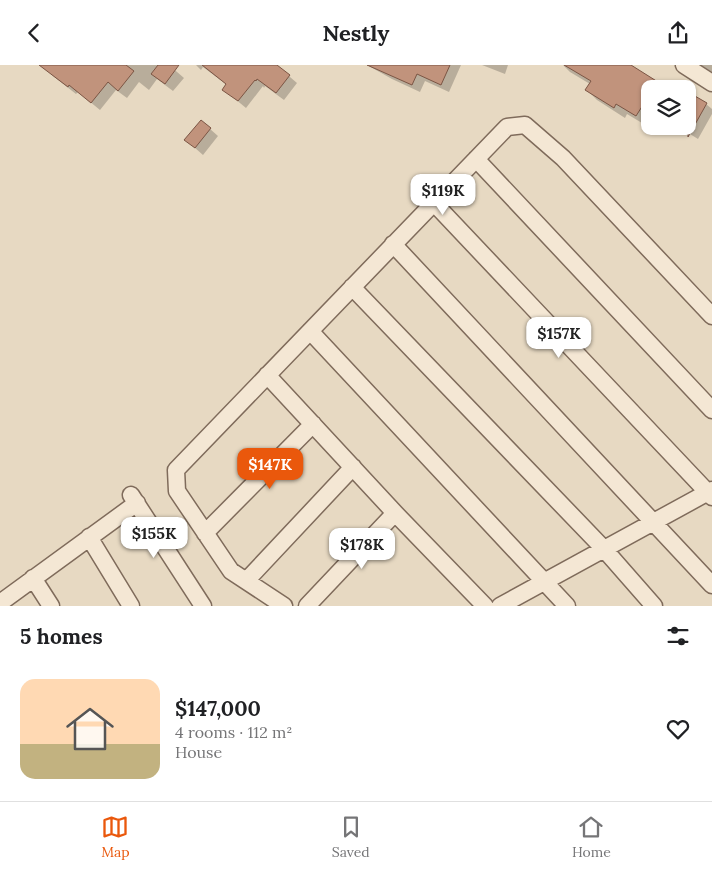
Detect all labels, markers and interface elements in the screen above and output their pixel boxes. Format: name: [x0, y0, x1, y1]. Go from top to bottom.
icon: back: [20, 19, 48, 47]
text: Nestly: [323, 19, 389, 47]
icon: share: [664, 19, 692, 47]
map controls: [641, 80, 696, 135]
button: layers: [641, 80, 696, 135]
pin: $119K: [408, 173, 478, 216]
text: $119K: [421, 180, 465, 200]
pin: $157K: [524, 317, 594, 359]
text: $157K: [537, 323, 581, 343]
pin: $147K: [235, 447, 305, 490]
text: $147K: [248, 454, 292, 474]
pin: $155K: [119, 517, 189, 559]
text: $155K: [132, 523, 176, 543]
pin: $178K: [327, 527, 397, 570]
text: $178K: [340, 534, 384, 554]
icon: filters: [664, 622, 692, 650]
text: 5 homes: [20, 623, 103, 650]
text: $147,000: [175, 695, 261, 722]
icon: home: [60, 699, 120, 759]
icon: heart: [664, 715, 692, 743]
text: 4 rooms · 112 m²: [175, 722, 292, 742]
text: House: [175, 742, 222, 762]
tab: Map: [101, 813, 130, 861]
tab: Saved: [332, 813, 370, 861]
tab: Home: [572, 813, 611, 861]

